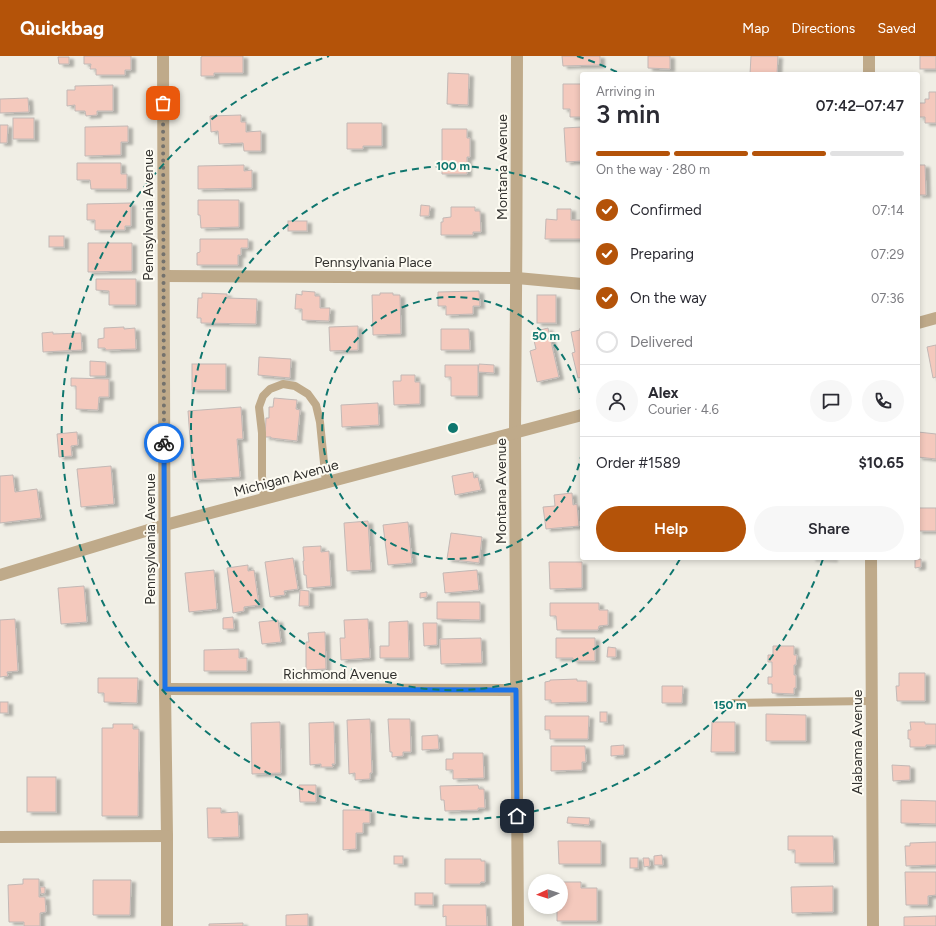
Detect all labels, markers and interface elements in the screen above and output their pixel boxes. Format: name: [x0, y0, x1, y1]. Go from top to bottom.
text: Quickbag: [20, 17, 104, 40]
text: Map: [742, 20, 770, 37]
text: Directions: [792, 20, 855, 37]
text: Saved: [877, 20, 916, 37]
text: Arriving in: [596, 84, 655, 99]
pin: [146, 86, 180, 120]
icon: bag: [152, 92, 174, 114]
text: 07:42–07:47: [816, 97, 904, 115]
text: 3 min: [596, 98, 660, 130]
street label: Montana Avenue: [494, 114, 511, 220]
street label: Pennsylvania Avenue: [140, 149, 157, 281]
text: 100 m: [436, 159, 470, 173]
text: On the way · 280 m: [596, 162, 710, 177]
icon: check: [596, 199, 618, 221]
text: Confirmed: [630, 201, 702, 219]
text: 07:14: [872, 203, 904, 218]
icon: check: [596, 243, 618, 265]
text: Preparing: [630, 245, 694, 263]
text: 07:29: [871, 247, 904, 262]
street label: Pennsylvania Place: [314, 254, 432, 271]
icon: check: [596, 287, 618, 309]
text: On the way: [630, 289, 707, 307]
text: 07:36: [871, 291, 904, 306]
text: 50 m: [532, 329, 560, 343]
text: Delivered: [630, 333, 693, 351]
button: person: [596, 380, 638, 422]
button: chat: [810, 380, 852, 422]
button: phone: [862, 380, 904, 422]
text: Alex: [648, 384, 678, 402]
text: Courier · 4.6: [648, 402, 719, 417]
centre of rings: [446, 421, 460, 435]
courier: [144, 423, 184, 463]
icon: bike: [153, 432, 175, 454]
street label: Montana Avenue: [493, 438, 510, 544]
text: Order #1589: [596, 454, 680, 472]
text: $10.65: [859, 454, 904, 472]
street label: Michigan Avenue: [232, 456, 341, 501]
street label: Pennsylvania Avenue: [142, 473, 159, 605]
button: Help: [596, 506, 746, 552]
button: Share: [754, 506, 904, 552]
street label: Richmond Avenue: [283, 666, 397, 683]
street label: Alabama Avenue: [849, 689, 866, 794]
text: 150 m: [713, 698, 747, 712]
pin: [500, 799, 534, 833]
icon: home: [506, 805, 528, 827]
north arrow: [528, 874, 568, 914]
map controls: [528, 874, 568, 914]

